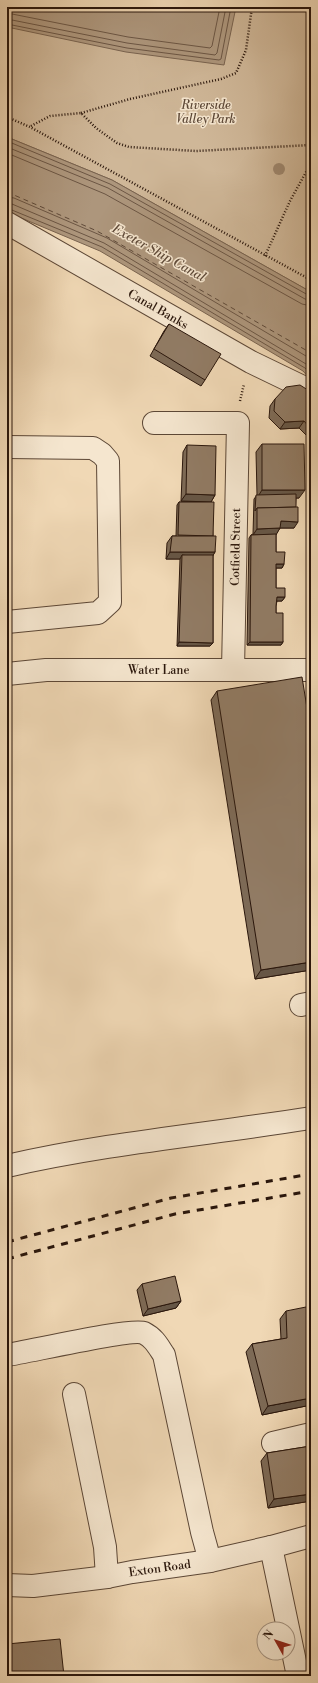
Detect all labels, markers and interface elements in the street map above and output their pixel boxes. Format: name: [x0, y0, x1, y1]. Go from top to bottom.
park label: Riverside Valley Park: [176, 98, 236, 127]
water label: Exeter Ship Canal: [109, 220, 209, 286]
street label: Canal Banks: [125, 286, 191, 332]
street label: Cotfield Street: [228, 507, 244, 586]
street label: Water Lane: [127, 663, 189, 678]
street label: Exton Road: [128, 1556, 192, 1580]
north arrow: [256, 1621, 296, 1661]
text: N: [261, 1627, 277, 1643]

